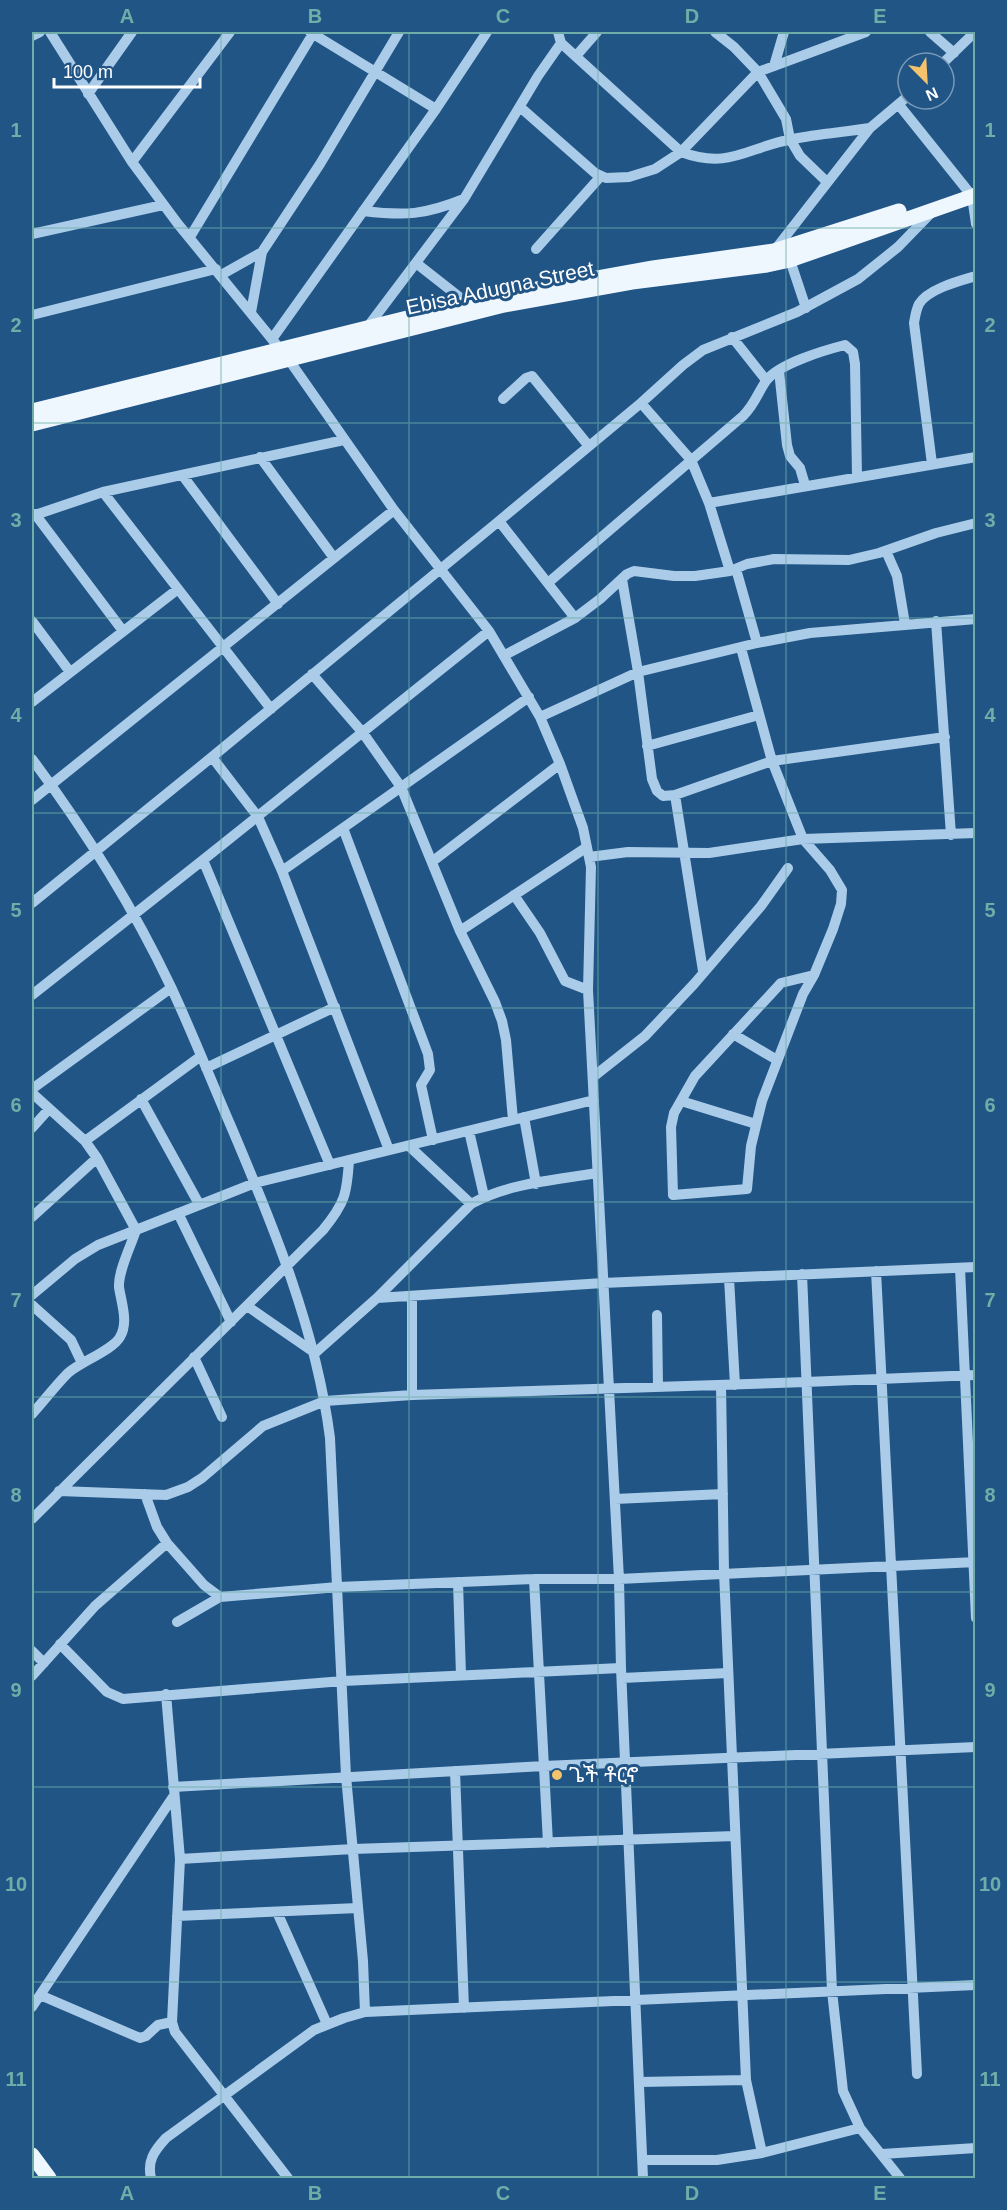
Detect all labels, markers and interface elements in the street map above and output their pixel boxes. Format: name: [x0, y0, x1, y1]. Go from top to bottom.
text: A: [120, 5, 134, 27]
text: B: [308, 5, 322, 27]
text: C: [496, 5, 510, 27]
text: D: [685, 5, 699, 27]
text: E: [873, 5, 887, 27]
scale bar: [54, 51, 200, 89]
north arrow: [896, 51, 956, 111]
text: 100 m: [63, 62, 113, 82]
text: N: [923, 84, 941, 104]
text: 1: [10, 119, 22, 141]
text: 1: [984, 119, 996, 141]
street label: Ebisa Adugna Street: [404, 256, 596, 319]
text: 2: [10, 314, 22, 336]
text: 2: [984, 314, 996, 336]
text: 3: [10, 509, 22, 531]
text: 3: [984, 509, 996, 531]
text: 4: [10, 704, 22, 726]
text: 4: [984, 704, 996, 726]
text: 5: [10, 899, 22, 921]
text: 5: [984, 899, 996, 921]
text: 6: [10, 1094, 22, 1116]
text: 6: [984, 1094, 996, 1116]
text: 7: [10, 1289, 22, 1311]
text: 7: [984, 1289, 996, 1311]
text: 8: [10, 1484, 22, 1506]
text: 8: [984, 1484, 996, 1506]
text: 9: [10, 1679, 22, 1701]
text: 9: [984, 1679, 996, 1701]
place label: ጌች ቶርኖ: [569, 1763, 639, 1786]
marker: ጌች ቶርኖ: [550, 1768, 564, 1782]
text: 10: [5, 1873, 27, 1895]
text: 10: [979, 1873, 1001, 1895]
text: 11: [5, 2068, 27, 2090]
text: 11: [979, 2068, 1001, 2090]
text: A: [120, 2182, 134, 2204]
text: B: [308, 2182, 322, 2204]
text: C: [496, 2182, 510, 2204]
text: D: [685, 2182, 699, 2204]
text: E: [873, 2182, 887, 2204]

